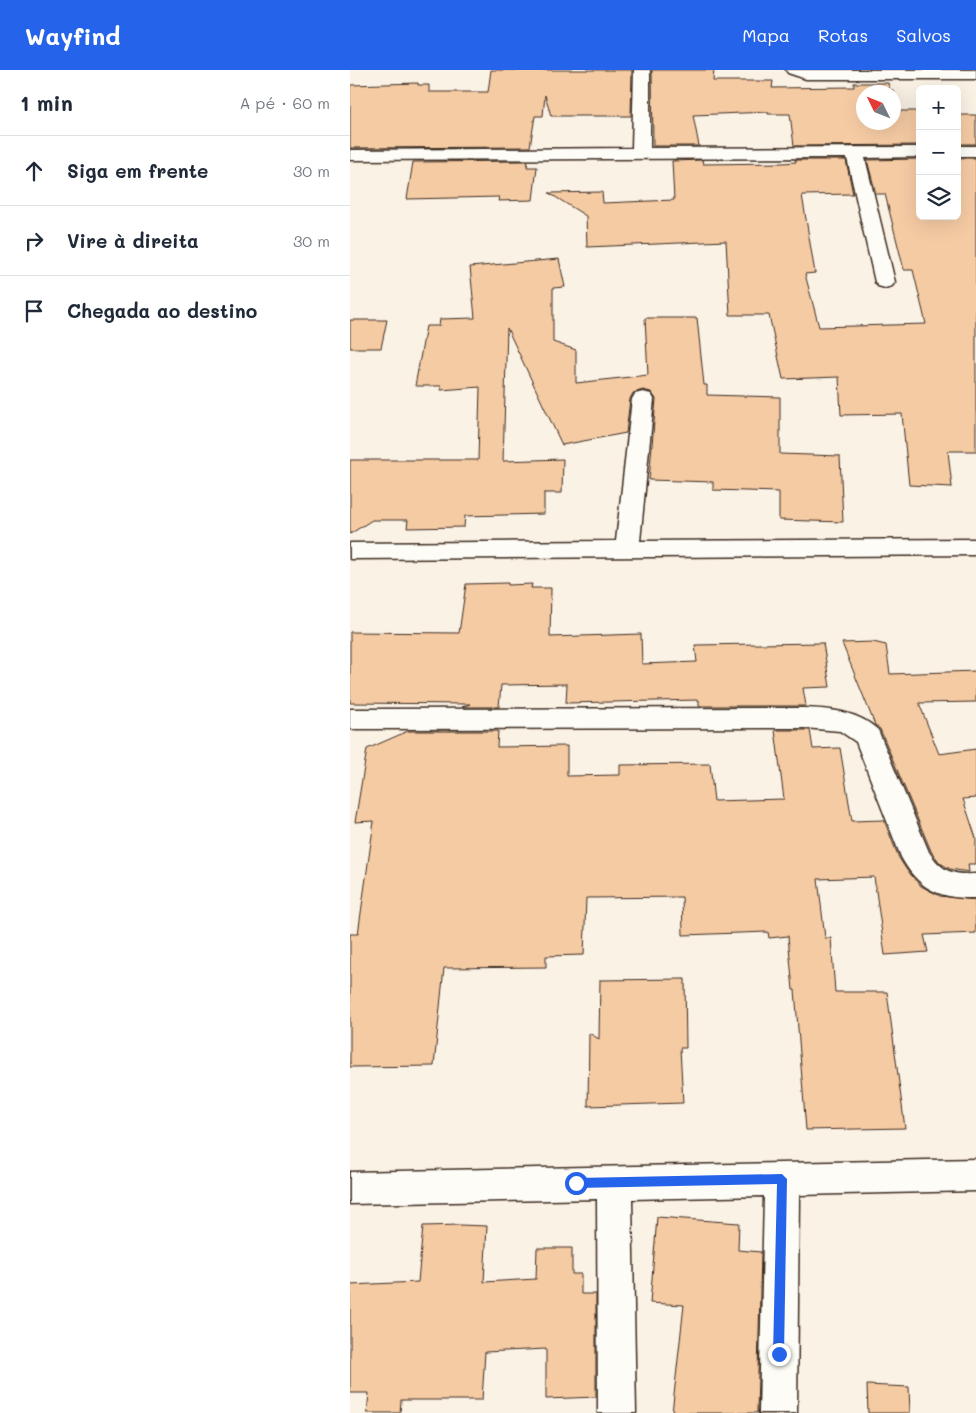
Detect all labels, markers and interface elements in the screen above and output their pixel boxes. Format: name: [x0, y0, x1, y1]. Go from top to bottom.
text: Wayfind: [25, 20, 121, 51]
text: Mapa: [742, 23, 790, 47]
text: Rotas: [818, 23, 868, 47]
text: Salvos: [896, 23, 951, 47]
north arrow: [856, 85, 901, 130]
map controls: [916, 85, 961, 220]
button: +: [916, 85, 961, 130]
text: 1 min: [20, 89, 73, 116]
text: A pé · 60 m: [239, 92, 330, 113]
button: −: [916, 130, 961, 175]
icon: ahead: [20, 157, 48, 185]
text: Siga em frente: [67, 158, 208, 183]
text: 30 m: [293, 160, 330, 181]
button: layers: [916, 175, 961, 220]
icon: right: [20, 227, 48, 255]
text: Vire à direita: [67, 228, 199, 253]
text: 30 m: [293, 230, 330, 251]
icon: arrive: [20, 297, 48, 325]
text: Chegada ao destino: [67, 298, 257, 323]
route start: [565, 1172, 588, 1195]
route end: [768, 1343, 791, 1366]

